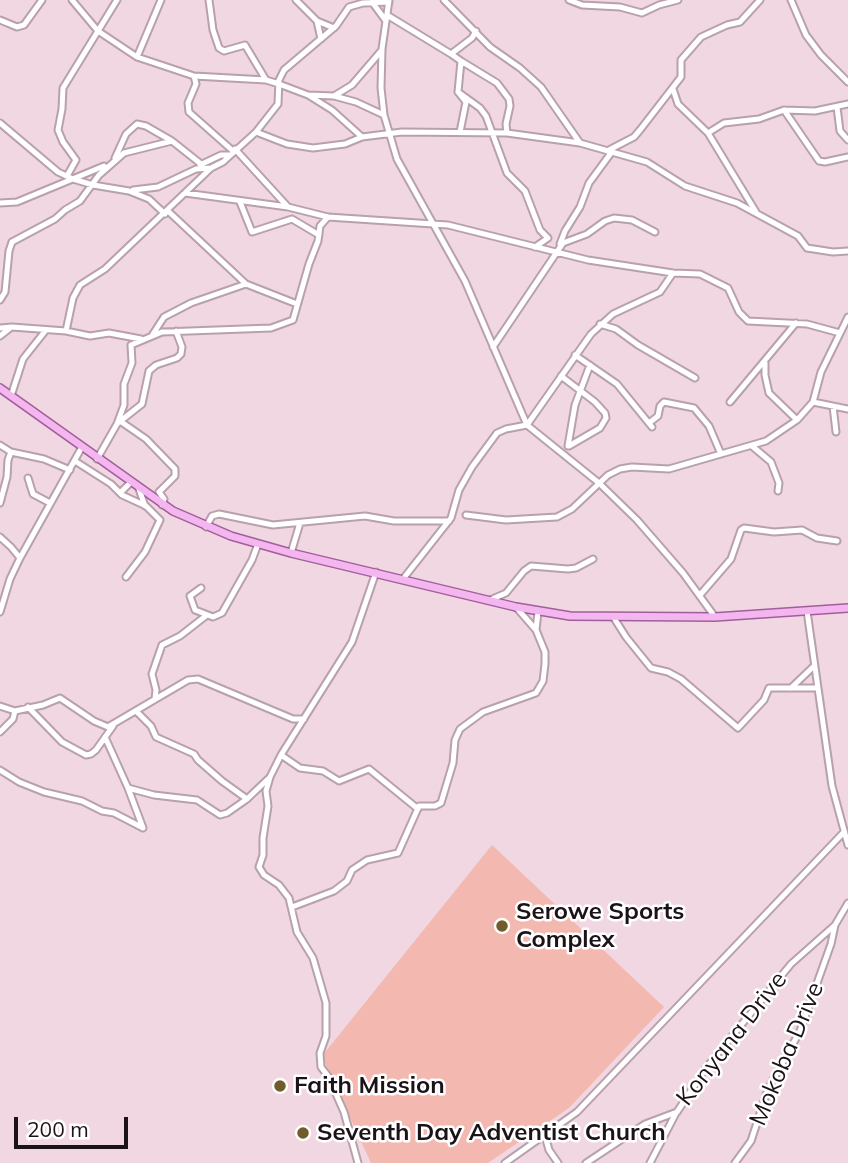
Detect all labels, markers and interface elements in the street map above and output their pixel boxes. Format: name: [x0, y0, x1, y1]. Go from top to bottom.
place label: Serowe Sports Complex: [516, 898, 684, 954]
marker: Serowe Sports Complex: [494, 918, 510, 934]
street label: Konyana Drive: [671, 966, 793, 1112]
street label: Mokoba Drive: [744, 978, 830, 1130]
place label: Faith Mission: [294, 1072, 445, 1100]
marker: Faith Mission: [272, 1078, 288, 1094]
scale bar: [18, 1104, 131, 1148]
text: 200 m: [27, 1116, 89, 1142]
place label: Seventh Day Adventist Church: [317, 1119, 666, 1147]
marker: Seventh Day Adventist Church: [295, 1125, 311, 1141]

